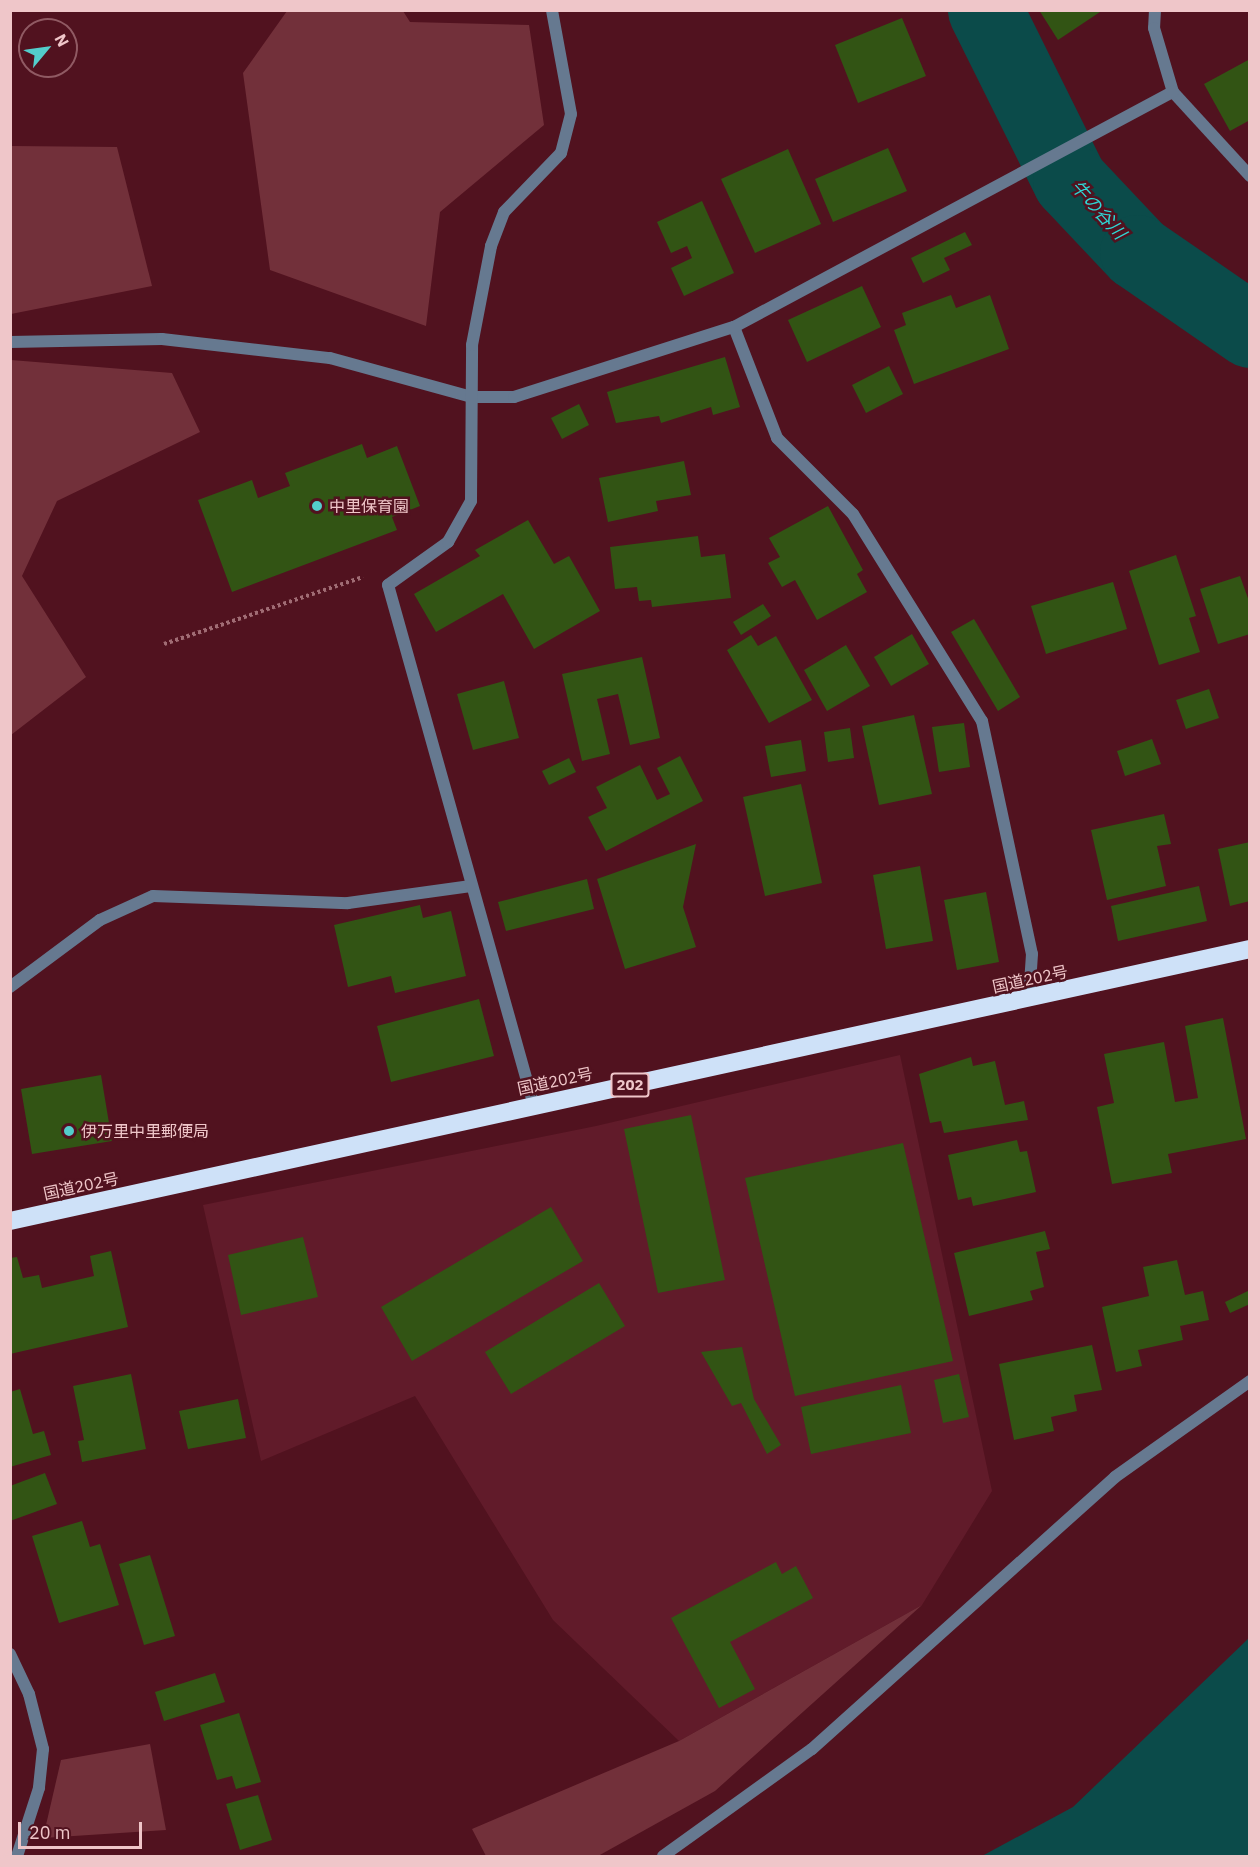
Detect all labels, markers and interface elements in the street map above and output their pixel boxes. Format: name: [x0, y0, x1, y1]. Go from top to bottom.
north arrow: [18, 18, 78, 78]
text: N: [50, 30, 74, 50]
water label: 牛の谷川: [1066, 176, 1130, 244]
place label: 中里保育園: [329, 496, 409, 516]
marker: 中里保育園: [310, 499, 324, 513]
street label: 国道202号: [990, 962, 1070, 996]
street label: 国道202号: [515, 1064, 595, 1098]
road number: 202: [610, 1073, 650, 1097]
place label: 伊万里中里郵便局: [81, 1121, 209, 1141]
marker: 伊万里中里郵便局: [62, 1124, 76, 1138]
street label: 国道202号: [41, 1169, 121, 1203]
scale bar: [21, 1810, 146, 1848]
text: 20 m: [29, 1821, 71, 1844]

